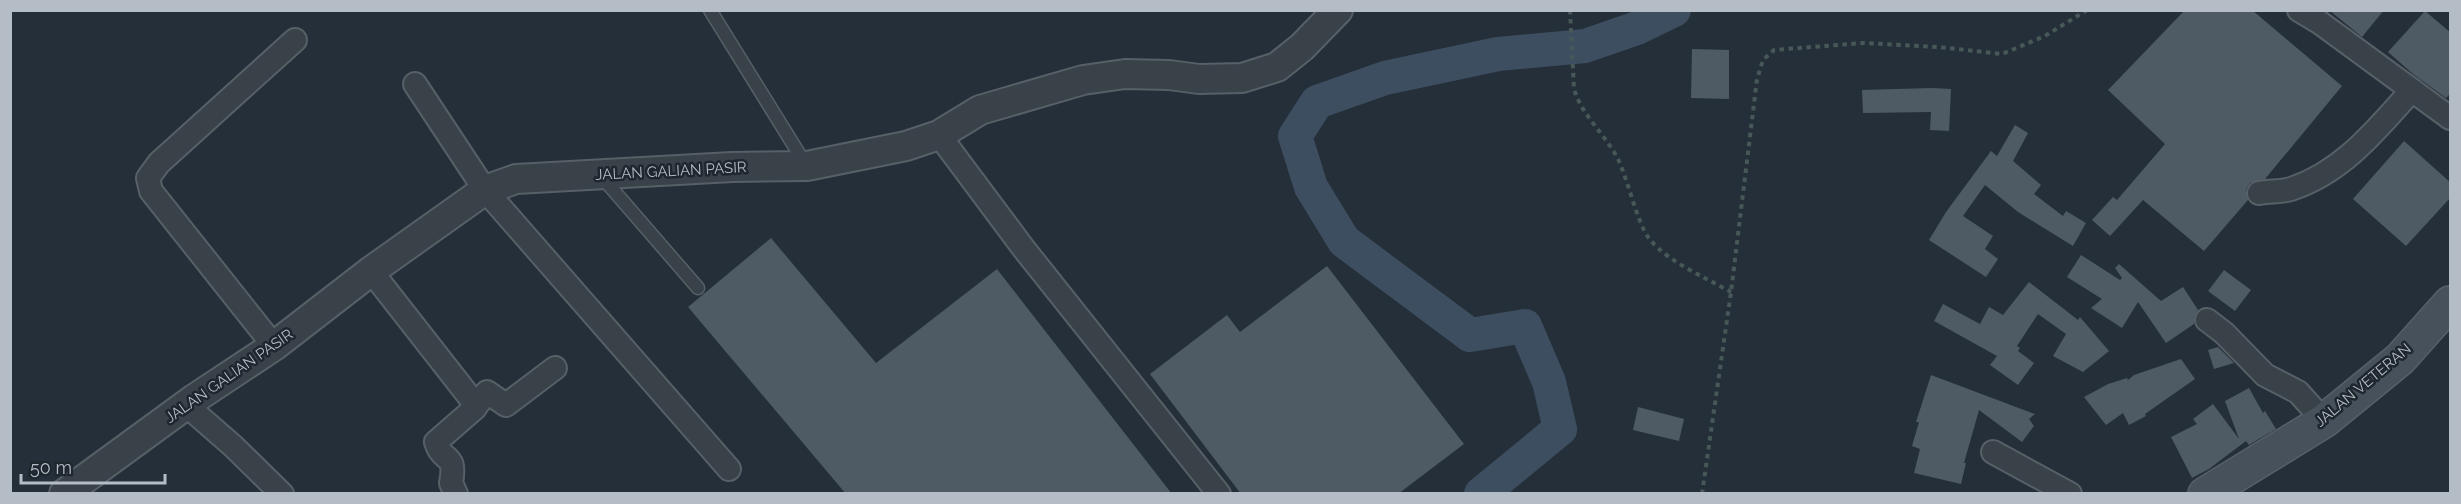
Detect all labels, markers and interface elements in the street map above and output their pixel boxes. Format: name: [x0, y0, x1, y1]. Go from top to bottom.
street label: JALAN GALIAN PASIR: [595, 158, 747, 184]
street label: JALAN GALIAN PASIR: [162, 325, 296, 427]
street label: JALAN VETERAN: [2311, 340, 2415, 430]
scale bar: [21, 447, 165, 485]
text: 50 m: [30, 457, 72, 478]

